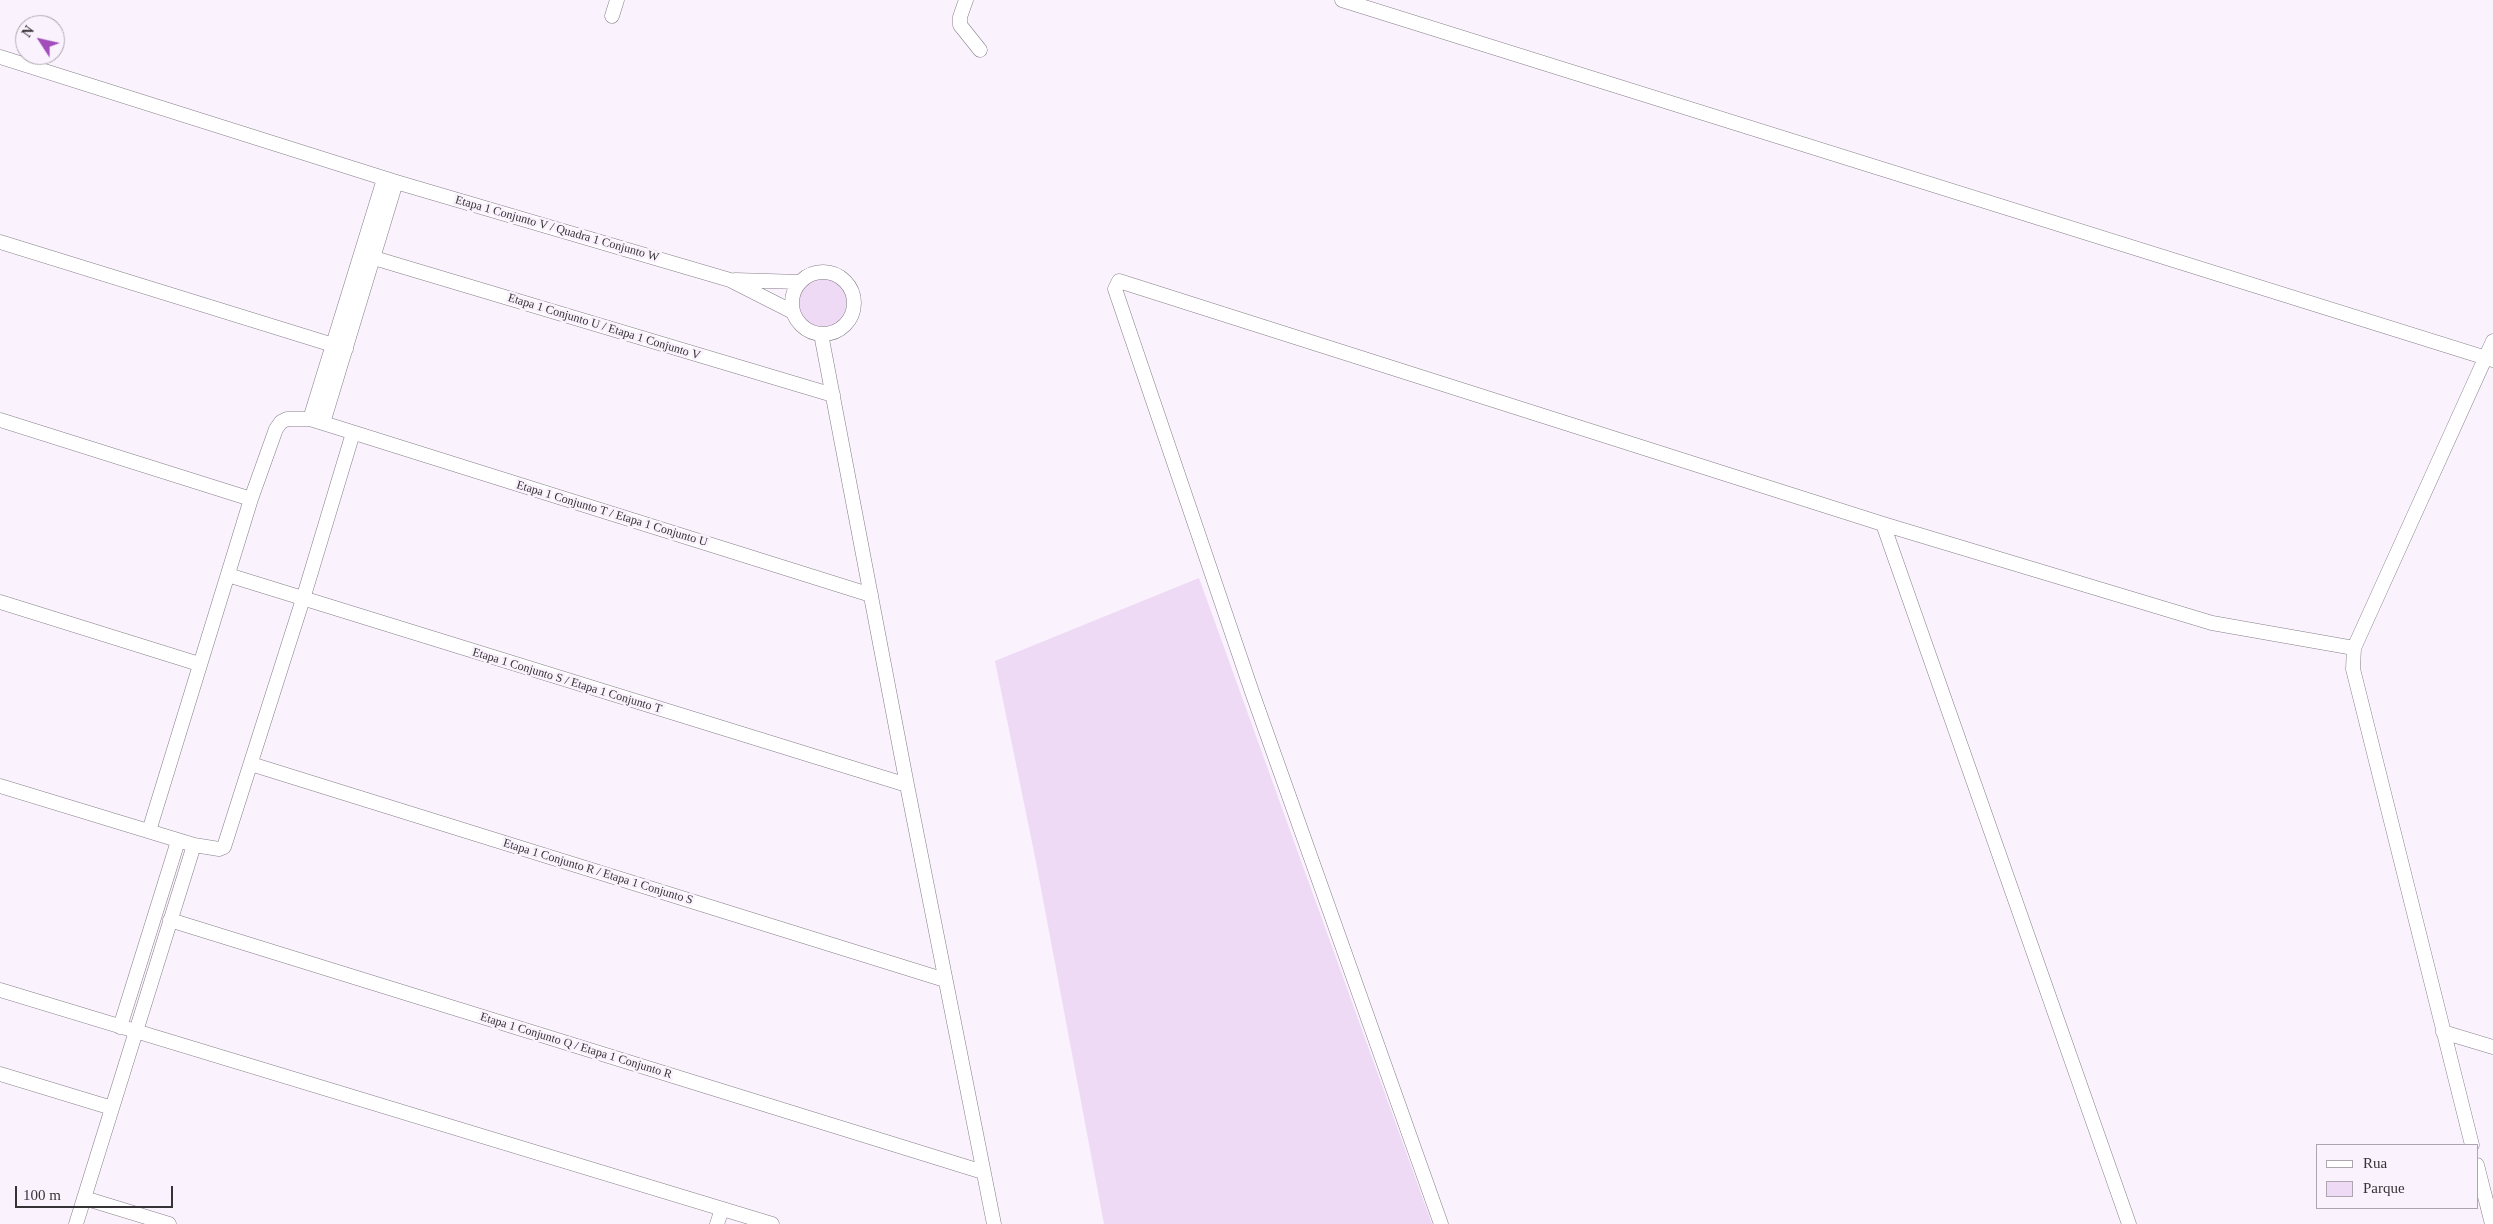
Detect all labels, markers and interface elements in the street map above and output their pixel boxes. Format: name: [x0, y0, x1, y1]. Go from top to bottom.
north arrow: [15, 15, 65, 65]
text: N: [19, 23, 37, 40]
street label: Etapa 1 Conjunto V / Quadra 1 Conjunto W: [453, 193, 661, 265]
street label: Etapa 1 Conjunto U / Etapa 1 Conjunto V: [506, 291, 702, 363]
street label: Etapa 1 Conjunto T / Etapa 1 Conjunto U: [515, 478, 709, 550]
street label: Etapa 1 Conjunto S / Etapa 1 Conjunto T: [471, 645, 663, 717]
street label: Etapa 1 Conjunto R / Etapa 1 Conjunto S: [501, 836, 695, 908]
street label: Etapa 1 Conjunto Q / Etapa 1 Conjunto R: [478, 1010, 674, 1082]
legend: [2316, 1144, 2478, 1209]
text: Rua: [2363, 1155, 2387, 1171]
scale bar: [18, 1176, 175, 1208]
text: Parque: [2363, 1180, 2405, 1196]
text: 100 m: [23, 1187, 61, 1203]

